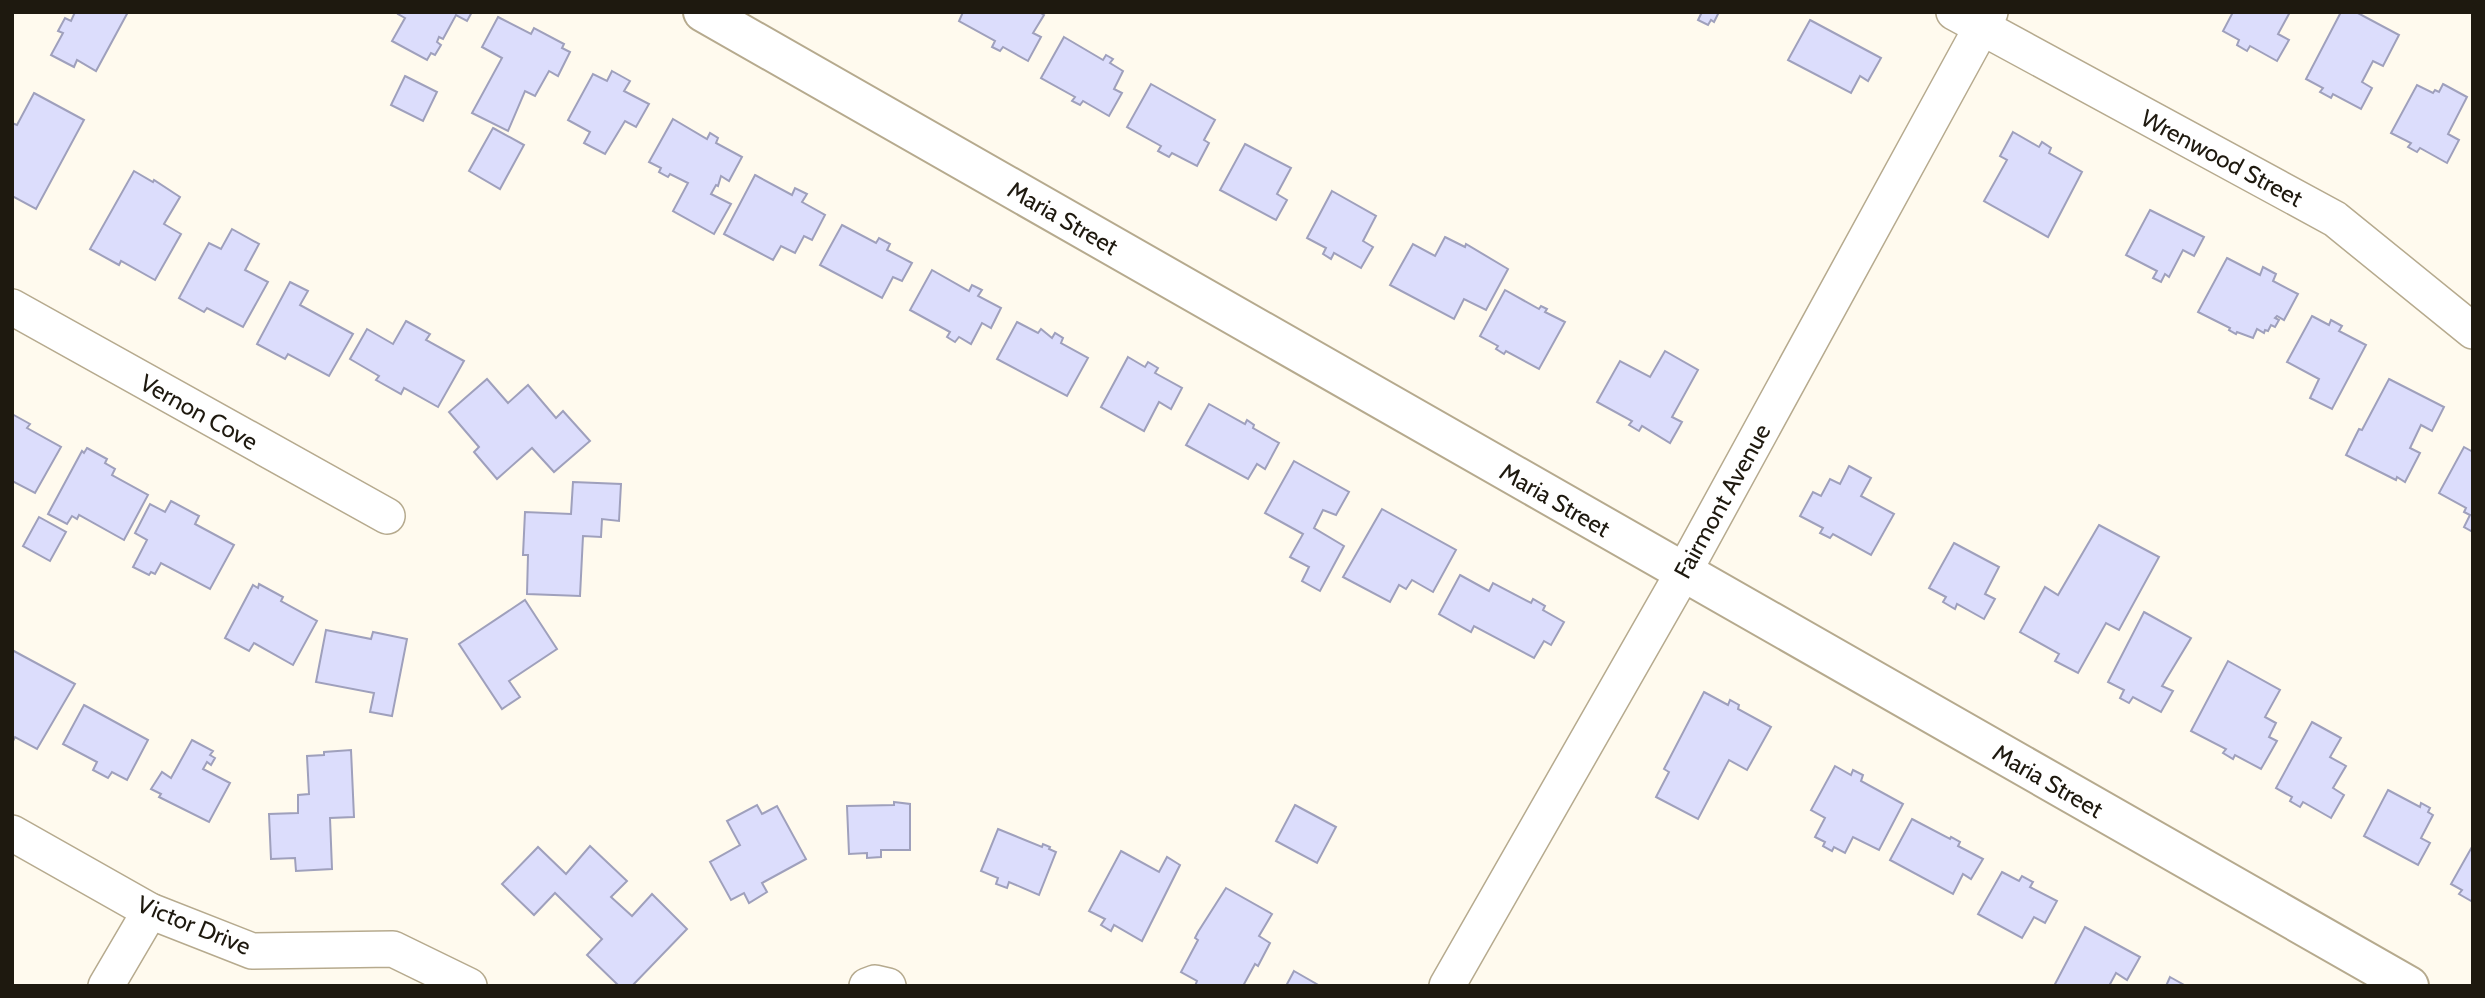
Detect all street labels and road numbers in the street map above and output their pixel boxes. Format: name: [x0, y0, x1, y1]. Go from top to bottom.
street label: Wrenwood Street: [2136, 103, 2308, 213]
street label: Maria Street: [1003, 175, 1123, 261]
street label: Vernon Cove: [135, 368, 263, 456]
street label: Fairmont Avenue: [1668, 419, 1776, 583]
street label: Maria Street: [1495, 457, 1615, 543]
street label: Maria Street: [1988, 738, 2108, 824]
street label: Victor Drive: [133, 889, 255, 961]

